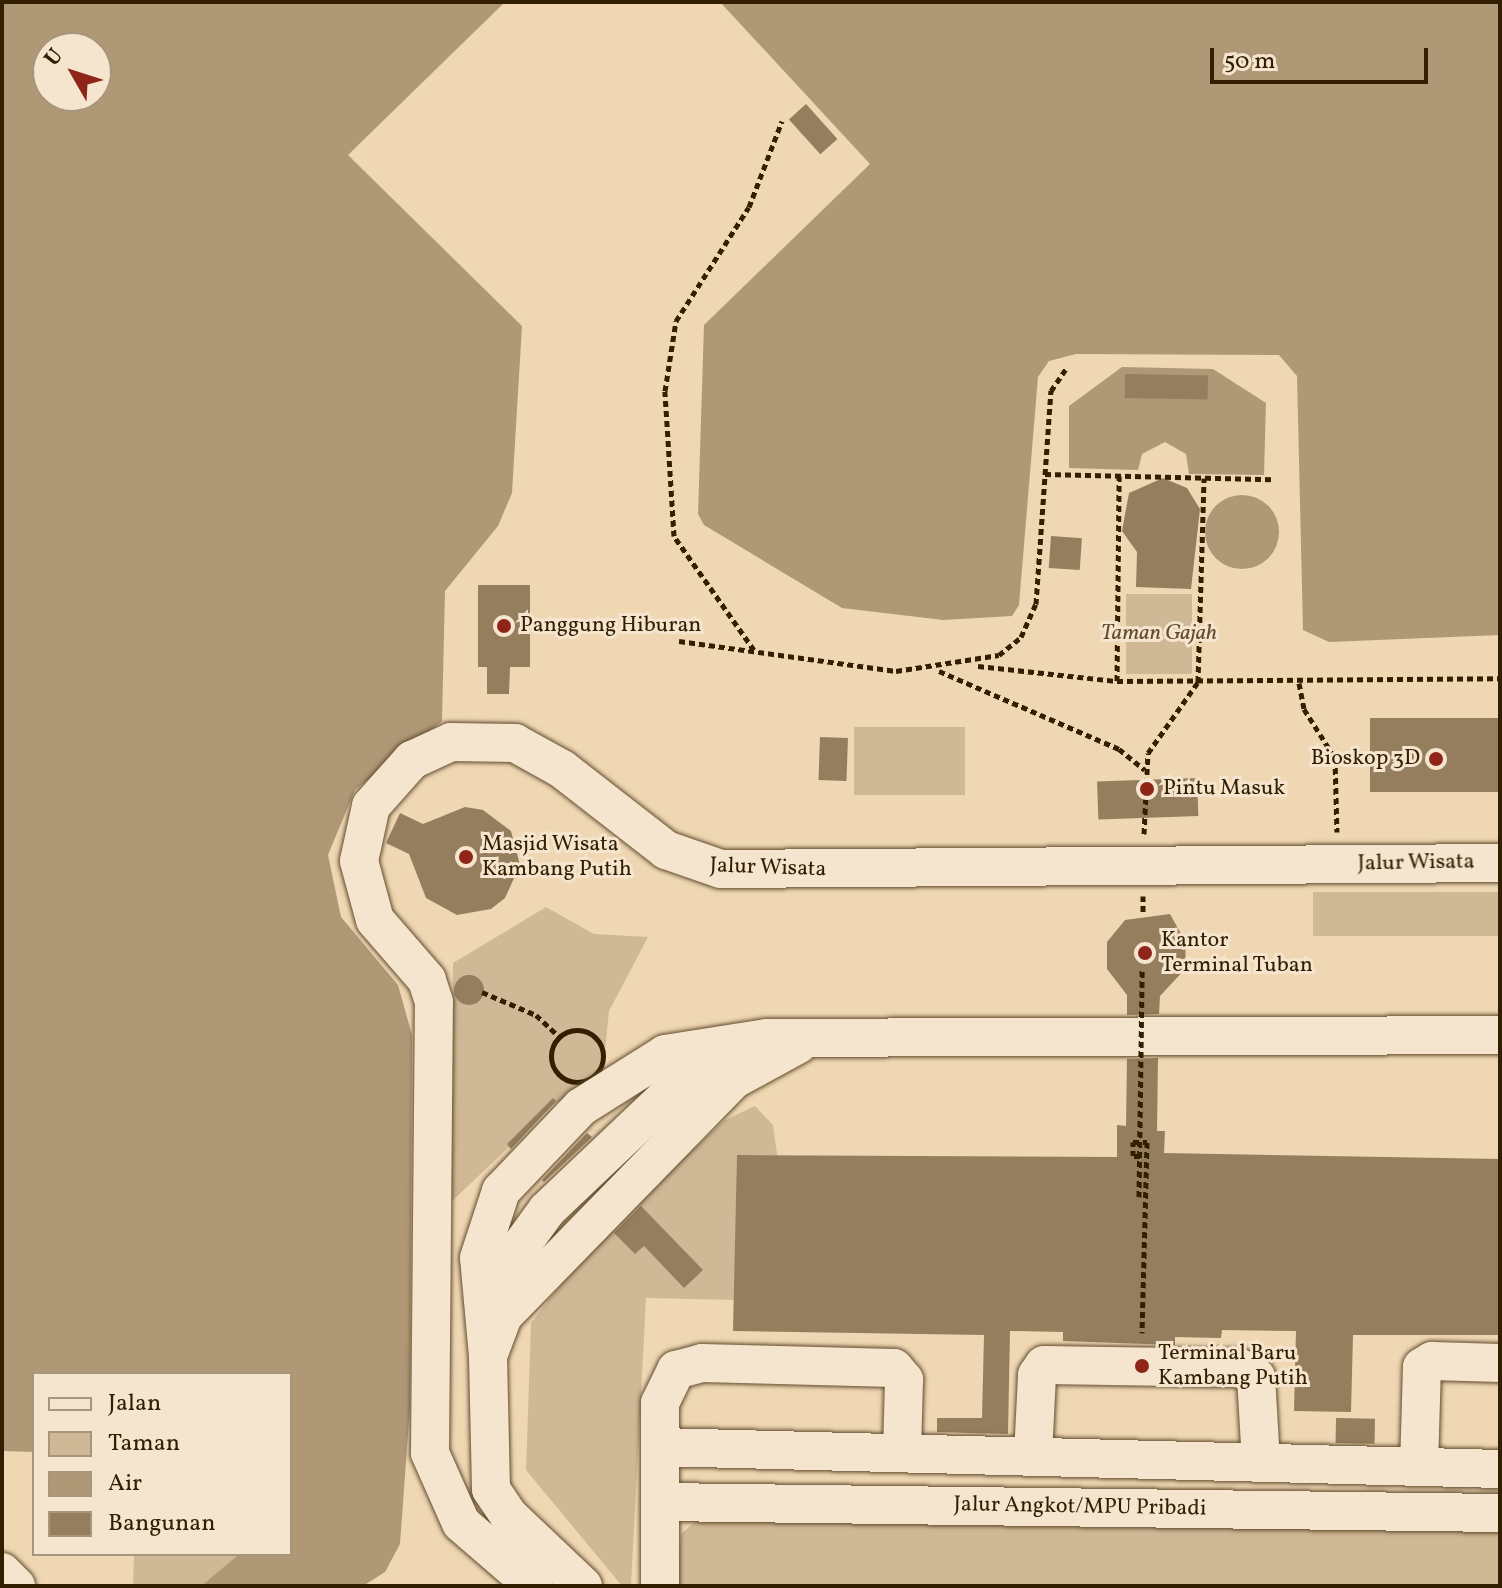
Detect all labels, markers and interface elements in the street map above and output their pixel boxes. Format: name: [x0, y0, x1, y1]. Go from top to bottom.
north arrow: [32, 32, 112, 112]
scale bar: [1214, 32, 1432, 82]
text: U: [38, 42, 71, 73]
text: 50 m: [1224, 45, 1276, 79]
place label: Panggung Hiburan: [520, 613, 701, 639]
marker: Panggung Hiburan: [495, 617, 513, 635]
park label: Taman Gajah: [1101, 621, 1217, 647]
place label: Bioskop 3D: [1311, 746, 1420, 772]
marker: Bioskop 3D: [1427, 750, 1445, 768]
place label: Pintu Masuk: [1163, 776, 1285, 802]
marker: Pintu Masuk: [1138, 780, 1156, 798]
place label: Masjid Wisata Kambang Putih: [482, 831, 632, 882]
marker: Masjid Wisata Kambang Putih: [457, 848, 475, 866]
street label: Jalur Wisata: [1357, 849, 1475, 877]
street label: Jalur Wisata: [709, 853, 827, 883]
place label: Kantor Terminal Tuban: [1161, 927, 1313, 978]
marker: Kantor Terminal Tuban: [1136, 944, 1154, 962]
place label: Terminal Baru Kambang Putih: [1158, 1340, 1308, 1392]
marker: Terminal Baru Kambang Putih: [1133, 1357, 1151, 1375]
legend: [32, 1372, 292, 1556]
text: Jalan: [108, 1387, 161, 1421]
text: Taman: [108, 1427, 180, 1461]
text: Air: [108, 1467, 142, 1501]
street label: Jalur Angkot/MPU Pribadi: [953, 1492, 1207, 1522]
text: Bangunan: [108, 1507, 216, 1541]

